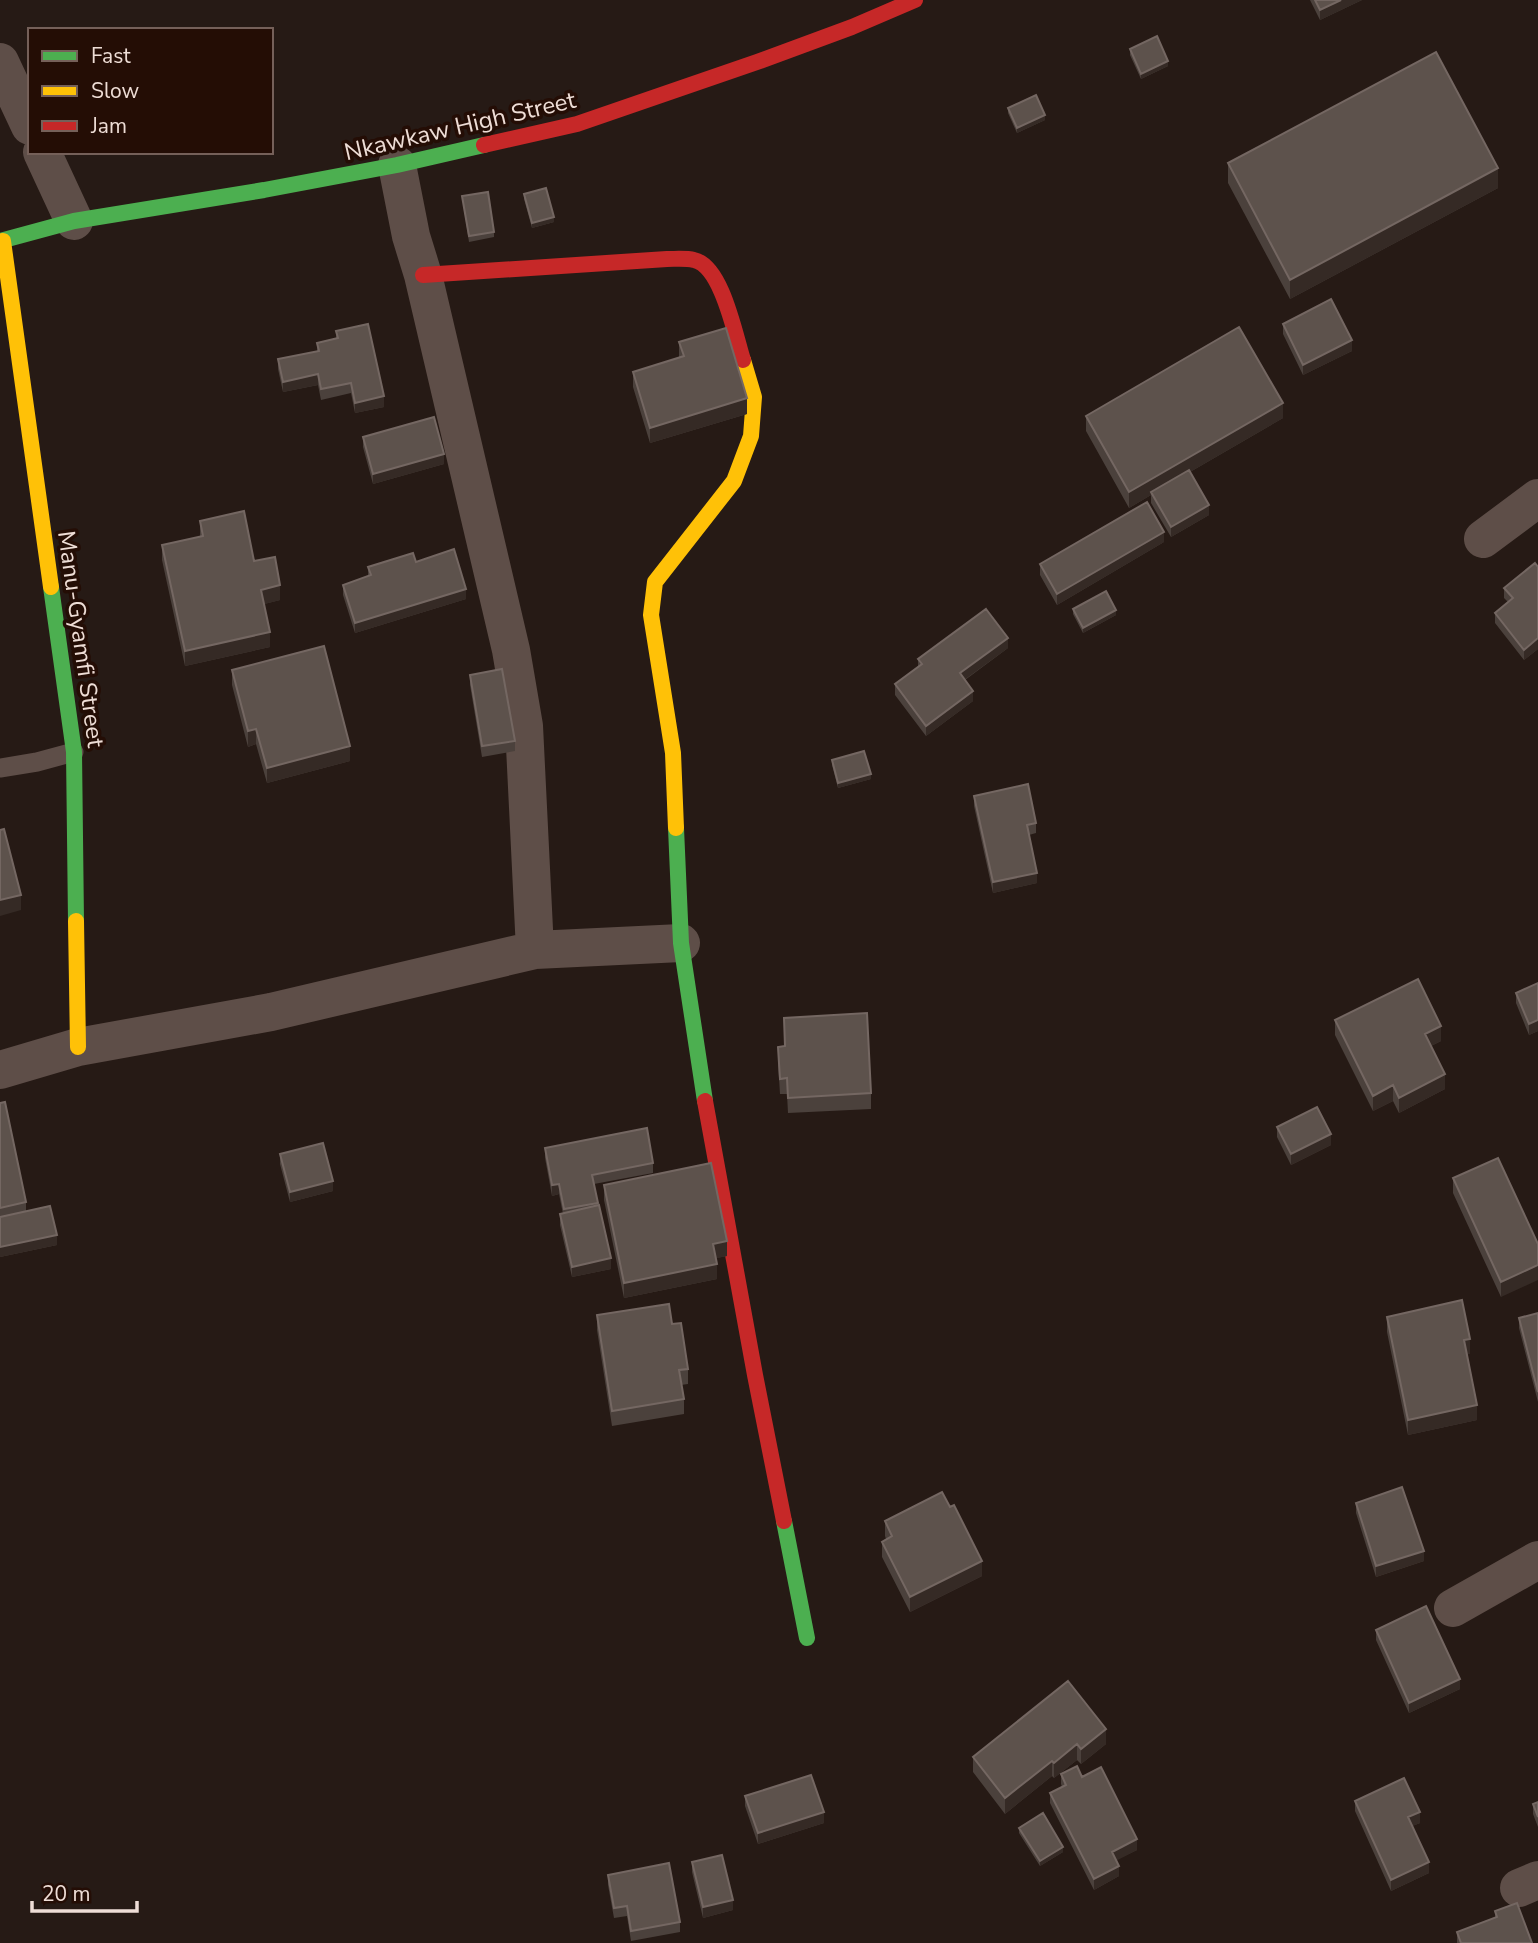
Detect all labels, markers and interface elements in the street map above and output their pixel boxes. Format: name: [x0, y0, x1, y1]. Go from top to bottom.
legend: [28, 28, 273, 154]
text: Fast: [91, 42, 131, 70]
text: Slow: [91, 77, 140, 105]
street label: Nkawkaw High Street: [341, 84, 579, 168]
text: Jam: [90, 112, 127, 140]
street label: Manu-Gyamfi Street: [50, 529, 112, 750]
scale bar: [32, 1870, 136, 1914]
text: 20 m: [42, 1880, 91, 1908]

